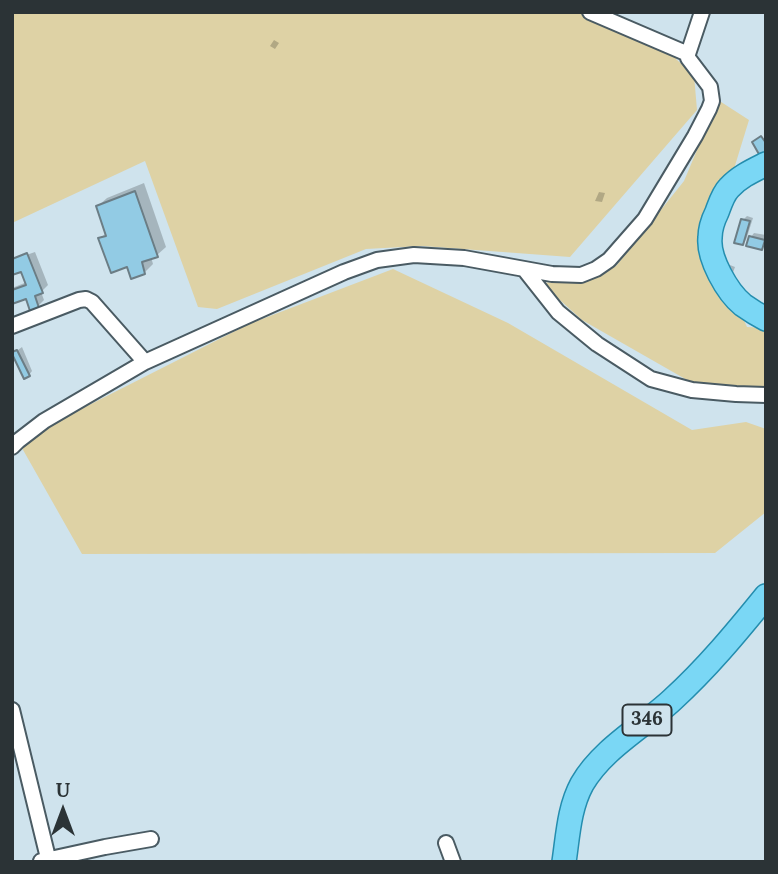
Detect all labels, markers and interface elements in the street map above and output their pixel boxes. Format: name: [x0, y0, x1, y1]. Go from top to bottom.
road number: 346: [622, 705, 672, 736]
north arrow: [28, 776, 98, 846]
text: U: [56, 778, 70, 802]

